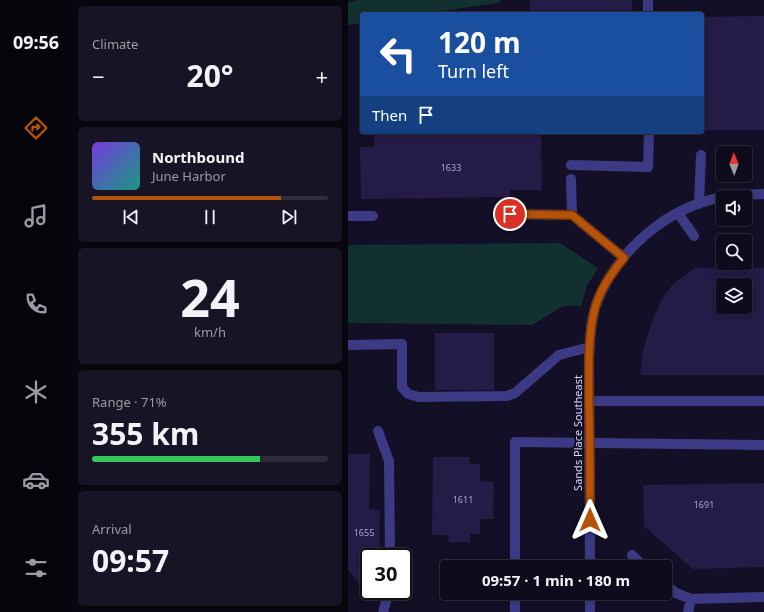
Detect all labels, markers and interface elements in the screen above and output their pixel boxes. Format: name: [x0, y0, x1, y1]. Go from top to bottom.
text: 120 m: [438, 23, 521, 61]
icon: left: [372, 28, 424, 80]
text: 09:56: [13, 30, 59, 54]
text: Climate: [92, 35, 138, 53]
text: 20°: [186, 55, 234, 96]
text: Turn left: [438, 59, 509, 83]
text: −: [92, 61, 105, 91]
text: +: [315, 61, 328, 91]
icon: arrive: [415, 104, 437, 126]
text: Then: [372, 105, 407, 125]
icon: directions: [22, 114, 50, 142]
north arrow: [716, 146, 752, 182]
map controls: [716, 146, 752, 314]
text: Northbound: [152, 147, 244, 167]
house number: 1633: [441, 161, 461, 174]
text: June Harbor: [152, 167, 226, 185]
button: sound: [716, 190, 752, 226]
pin: [493, 197, 527, 231]
icon: music: [22, 202, 50, 230]
icon: arrive: [499, 203, 521, 225]
icon: previous: [120, 206, 142, 228]
icon: pause: [199, 206, 221, 228]
icon: next: [278, 206, 300, 228]
button: search: [716, 234, 752, 270]
text: 24: [180, 261, 240, 332]
button: layers: [716, 278, 752, 314]
icon: phone: [22, 290, 50, 318]
text: km/h: [194, 323, 226, 341]
street label: Sands Place Southeast: [570, 375, 585, 491]
icon: climate: [22, 378, 50, 406]
text: Range · 71%: [92, 393, 167, 411]
text: 355 km: [92, 413, 199, 454]
icon: car: [22, 466, 50, 494]
house number: 1611: [453, 493, 473, 506]
house number: 1691: [694, 498, 714, 511]
position arrow: [569, 499, 611, 541]
text: Arrival: [92, 520, 132, 538]
house number: 1655: [354, 526, 374, 539]
text: 09:57: [92, 540, 169, 581]
speed limit sign: 30: [360, 548, 412, 600]
icon: filters: [22, 554, 50, 582]
text: 09:57 · 1 min · 180 m: [482, 570, 630, 590]

